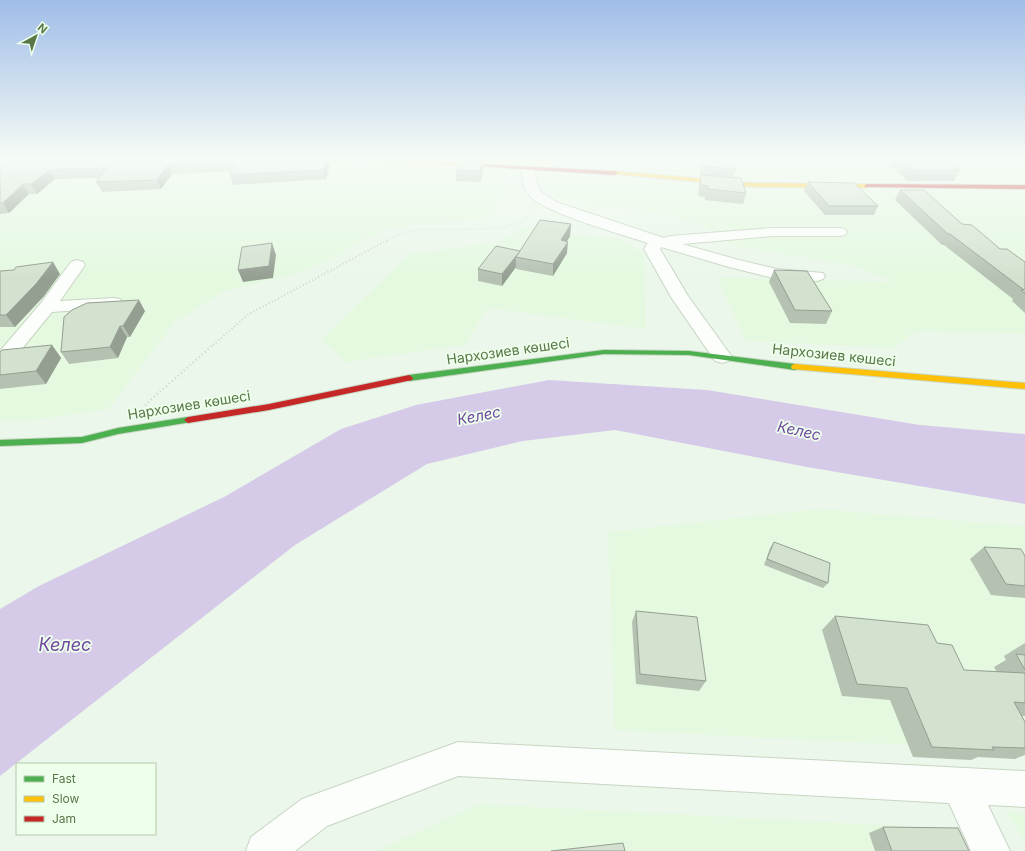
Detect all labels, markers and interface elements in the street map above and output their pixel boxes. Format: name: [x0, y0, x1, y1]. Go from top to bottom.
north arrow: [16, 16, 56, 56]
text: N: [35, 20, 50, 36]
street label: Нархозиев көшесі: [445, 333, 571, 368]
street label: Нархозиев көшесі: [771, 340, 897, 369]
street label: Нархозиев көшесі: [126, 386, 252, 423]
water label: Келес: [456, 402, 503, 429]
water label: Келес: [776, 417, 823, 444]
water label: Келес: [39, 634, 91, 655]
legend: [16, 763, 156, 835]
text: Fast: [52, 771, 76, 786]
text: Slow: [52, 791, 80, 806]
text: Jam: [52, 811, 76, 826]

